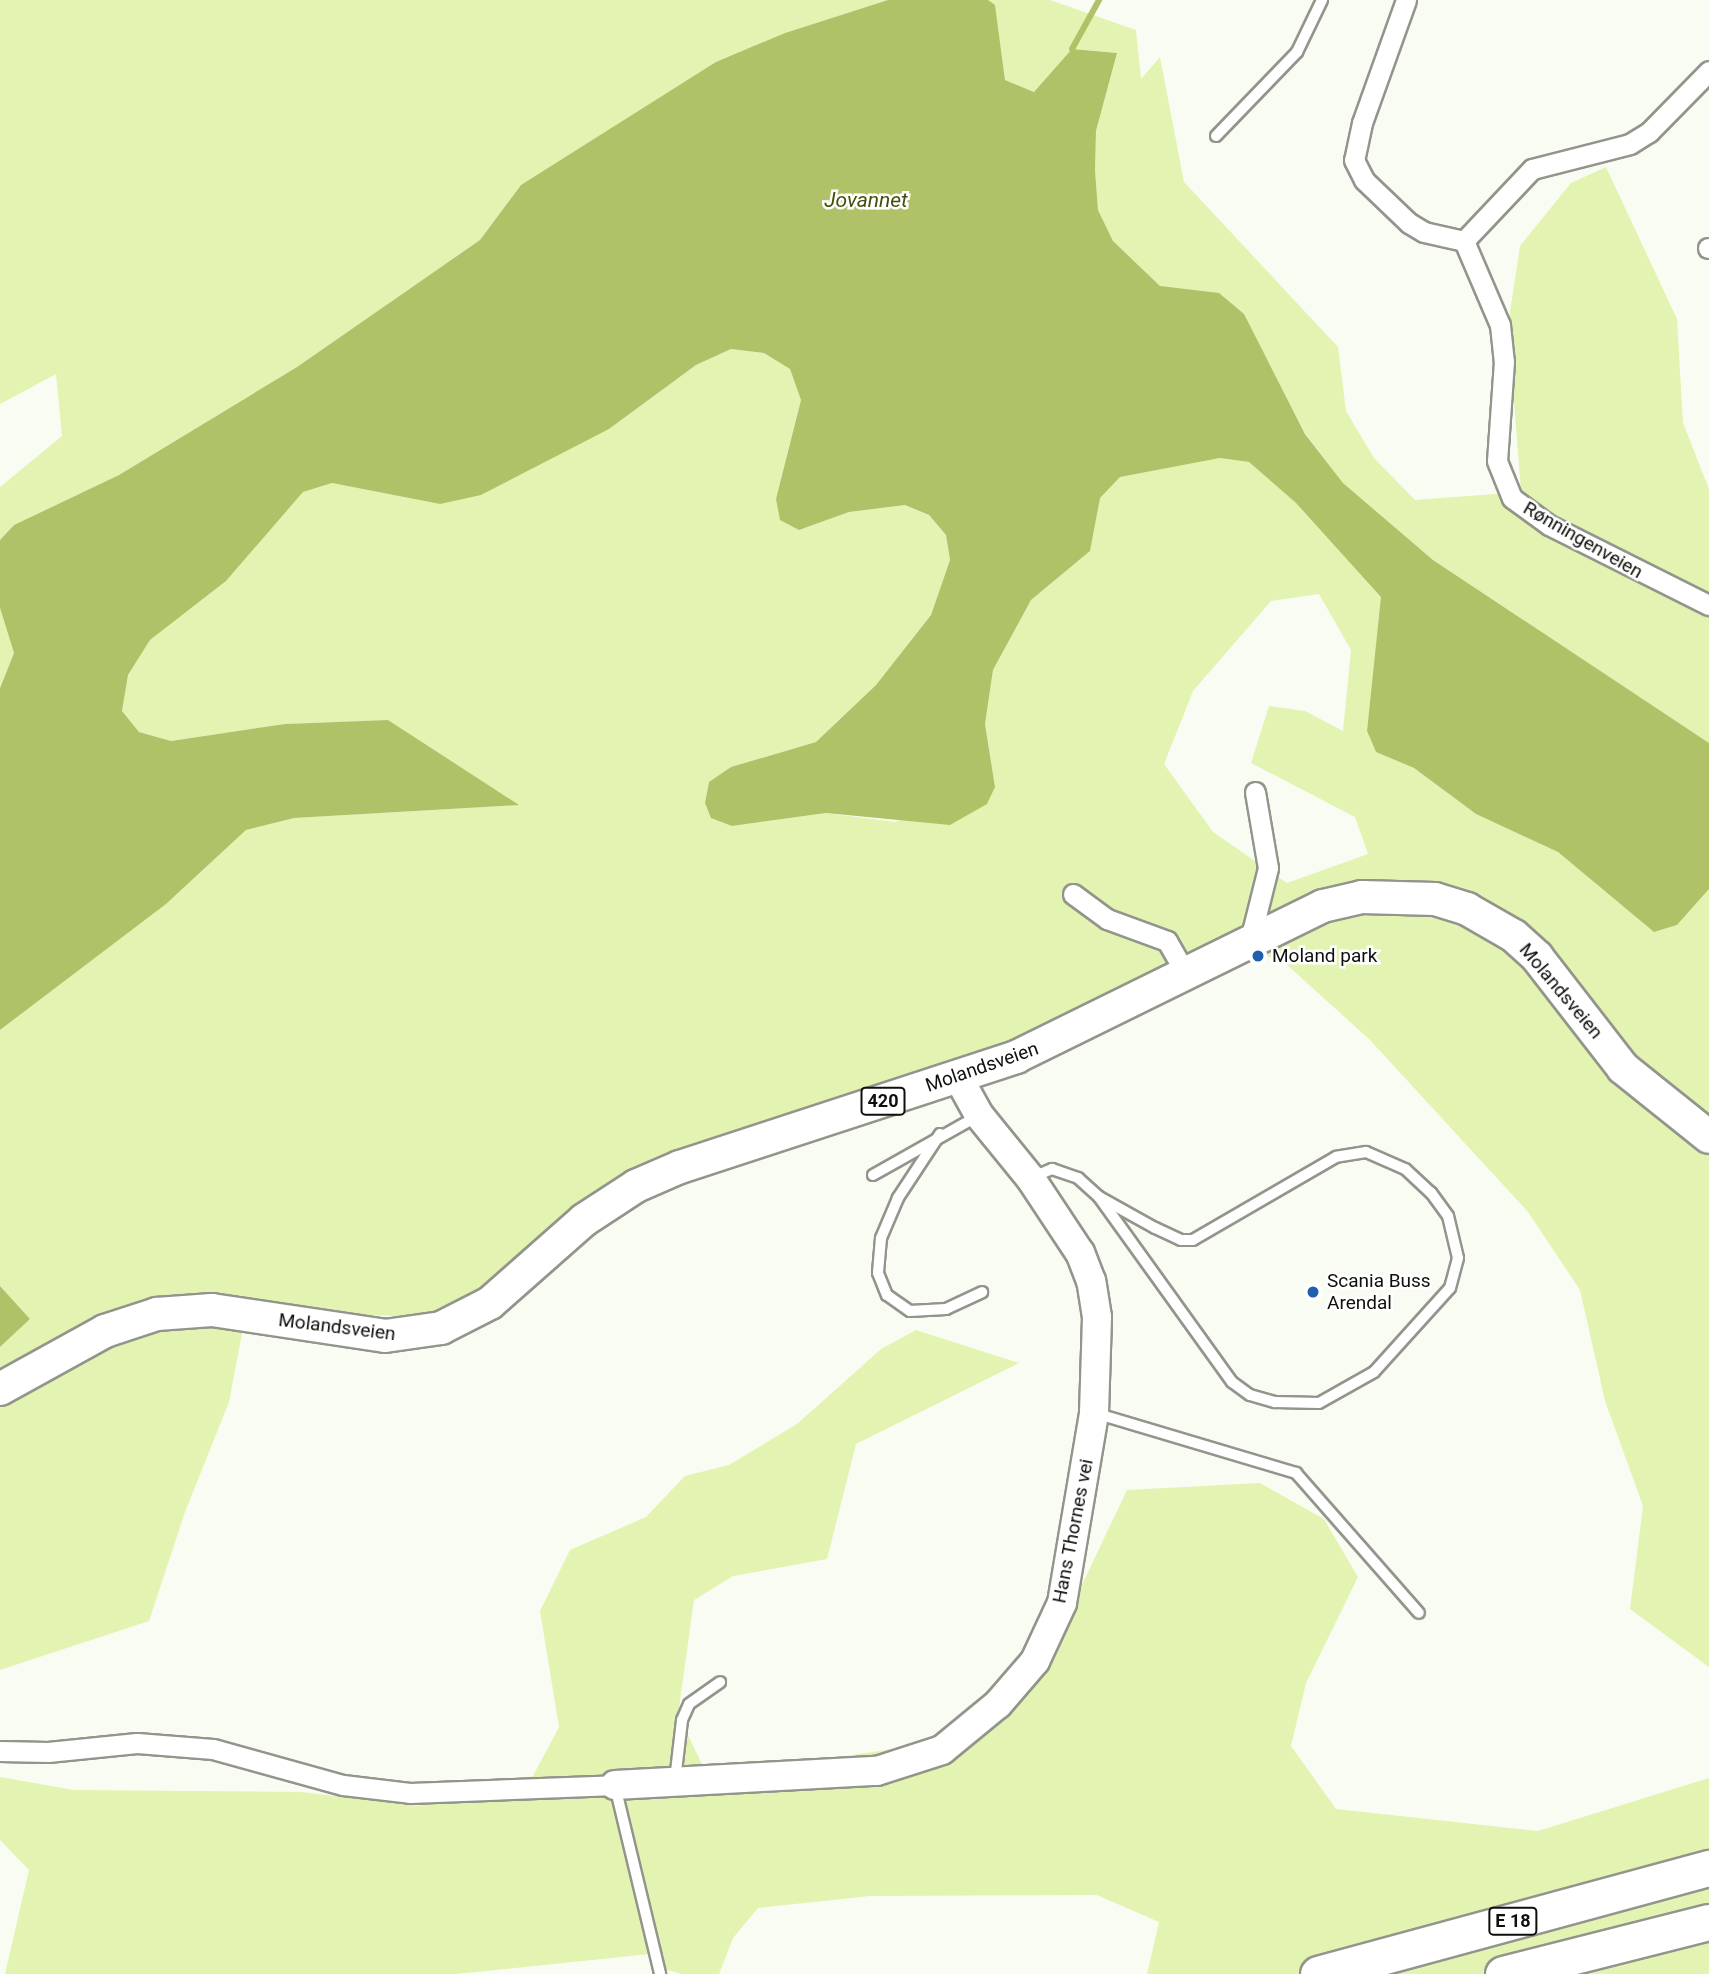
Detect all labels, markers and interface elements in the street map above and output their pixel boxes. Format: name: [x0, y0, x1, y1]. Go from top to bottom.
water label: Jovannet: [824, 187, 908, 213]
street label: Rønningenveien: [1519, 497, 1647, 583]
street label: Molandsveien: [1514, 939, 1608, 1043]
place label: Moland park: [1272, 945, 1377, 967]
marker: Moland park: [1250, 948, 1266, 964]
street label: Molandsveien: [923, 1037, 1041, 1097]
road number: 420: [860, 1086, 906, 1116]
place label: Scania Buss Arendal: [1327, 1270, 1431, 1314]
marker: Scania Buss Arendal: [1305, 1284, 1321, 1300]
street label: Molandsveien: [277, 1309, 397, 1345]
street label: Hans Thornes vei: [1048, 1457, 1098, 1605]
road number: E 18: [1487, 1907, 1539, 1936]

